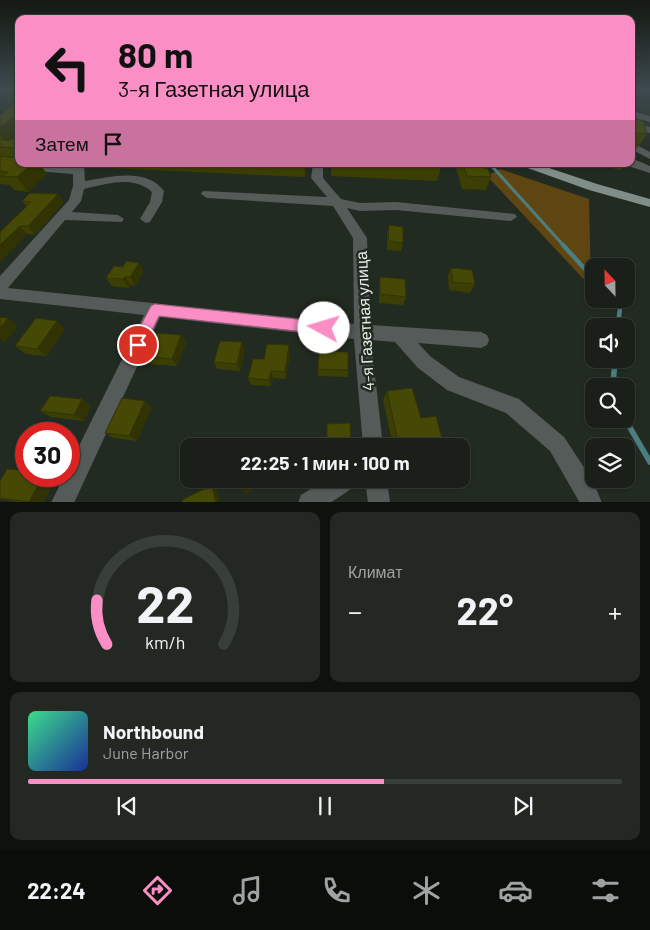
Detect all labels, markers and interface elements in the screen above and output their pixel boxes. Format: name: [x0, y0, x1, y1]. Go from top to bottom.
text: 80 m: [118, 33, 193, 75]
icon: left: [35, 35, 100, 100]
text: 3-я Газетная улица: [118, 75, 310, 101]
icon: arrive: [99, 130, 127, 158]
text: Затем: [35, 132, 89, 155]
street label: 4-я Газетная улица: [351, 251, 377, 391]
north arrow: [585, 258, 635, 308]
map controls: [585, 258, 635, 488]
position arrow: [297, 301, 349, 353]
button: sound: [585, 318, 635, 368]
pin: [117, 324, 159, 366]
icon: arrive: [124, 331, 152, 359]
button: search: [585, 378, 635, 428]
speed limit sign: 30: [15, 422, 80, 487]
button: layers: [585, 438, 635, 488]
text: 22:25 · 1 мин · 100 m: [241, 451, 410, 474]
text: Климат: [348, 562, 402, 581]
text: 22: [136, 571, 194, 633]
text: 22°: [457, 587, 513, 633]
text: −: [348, 594, 362, 628]
text: +: [608, 594, 622, 628]
text: km/h: [145, 631, 185, 653]
text: Northbound: [103, 720, 204, 743]
text: June Harbor: [103, 743, 189, 762]
icon: previous: [113, 792, 141, 820]
icon: pause: [311, 792, 339, 820]
icon: next: [509, 792, 537, 820]
icon: directions: [140, 873, 175, 908]
icon: music: [230, 873, 265, 908]
icon: phone: [319, 873, 354, 908]
icon: climate: [409, 873, 444, 908]
icon: car: [498, 873, 533, 908]
icon: filters: [588, 873, 623, 908]
text: 22:24: [27, 877, 86, 903]

